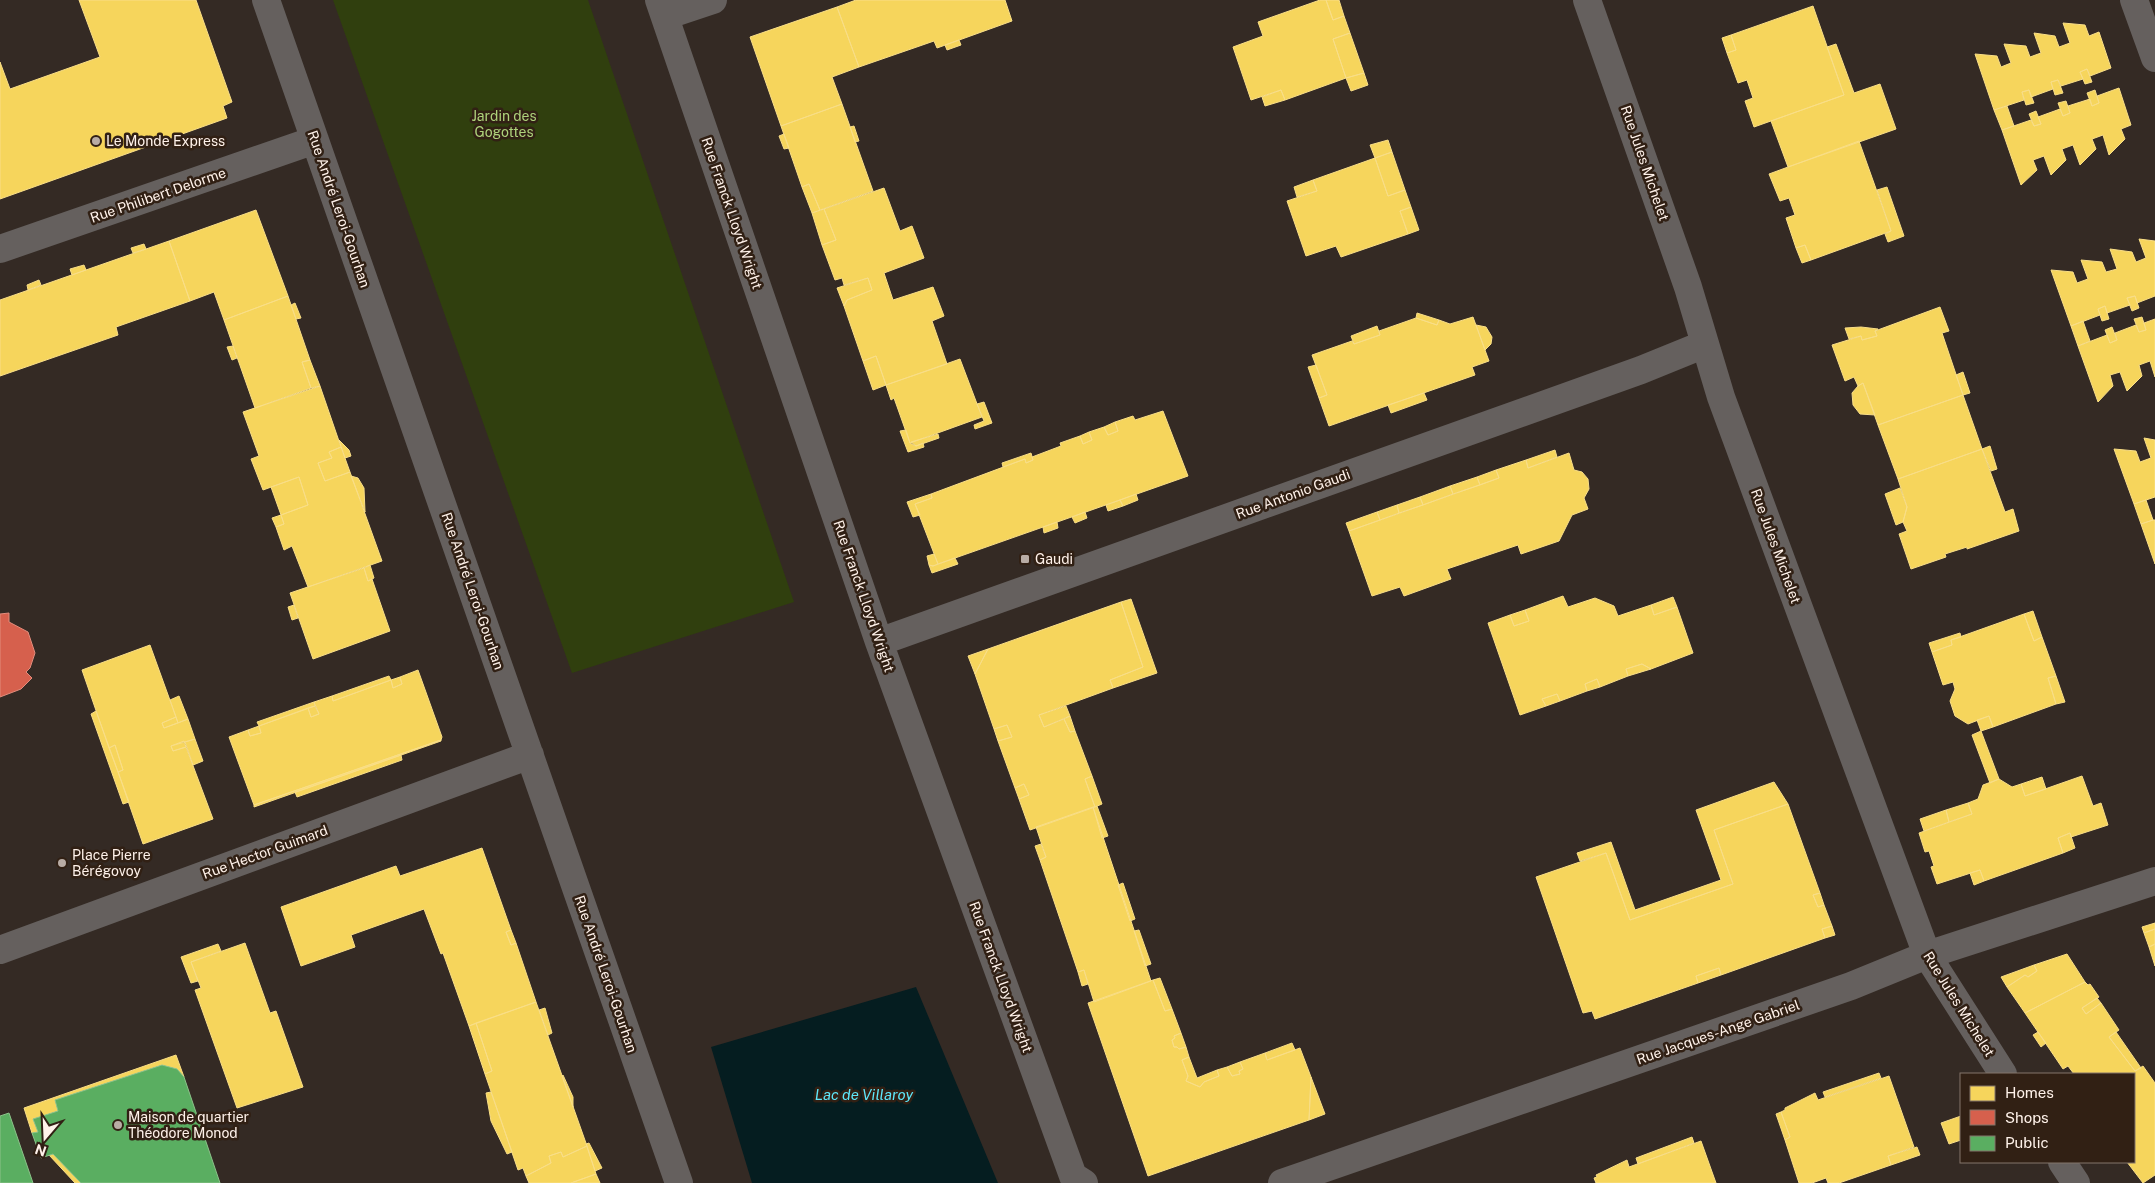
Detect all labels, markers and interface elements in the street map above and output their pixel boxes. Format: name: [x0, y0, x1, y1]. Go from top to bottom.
street label: Rue Jules Michelet: [1618, 103, 1672, 223]
park label: Jardin des Gogottes: [471, 108, 537, 140]
street label: Rue André Leroi-Gourhan: [305, 128, 373, 290]
place label: Le Monde Express: [106, 133, 225, 149]
marker: Le Monde Express: [90, 135, 102, 147]
street label: Rue Franck Lloyd Wright: [698, 135, 766, 291]
street label: Rue Philibert Delorme: [88, 164, 228, 226]
street label: Rue Antonio Gaudi: [1234, 466, 1352, 522]
street label: Rue Jules Michelet: [1748, 486, 1804, 606]
street label: Rue André Leroi-Gourhan: [439, 510, 507, 672]
street label: Rue Franck Lloyd Wright: [830, 518, 898, 674]
place label: Gaudi: [1035, 551, 1073, 567]
marker: Gaudi: [1019, 553, 1031, 565]
street label: Rue Hector Guimard: [200, 822, 330, 882]
place label: Place Pierre Bérégovoy: [72, 847, 151, 879]
marker: Place Pierre Bérégovoy: [56, 857, 68, 869]
street label: Rue André Leroi-Gourhan: [572, 893, 640, 1055]
street label: Rue Franck Lloyd Wright: [966, 899, 1036, 1055]
street label: Rue Jules Michelet: [1920, 948, 1998, 1060]
street label: Rue Jacques-Ange Gabriel: [1634, 997, 1802, 1067]
legend: [1960, 1073, 2135, 1163]
text: Homes: [2005, 1084, 2054, 1101]
water label: Lac de Villaroy: [815, 1086, 914, 1103]
place label: Maison de quartier Théodore Monod: [128, 1109, 249, 1141]
text: Shops: [2005, 1109, 2049, 1126]
north arrow: [20, 1113, 70, 1163]
marker: Maison de quartier Théodore Monod: [112, 1119, 124, 1131]
text: Public: [2005, 1134, 2049, 1151]
text: N: [33, 1141, 49, 1160]

